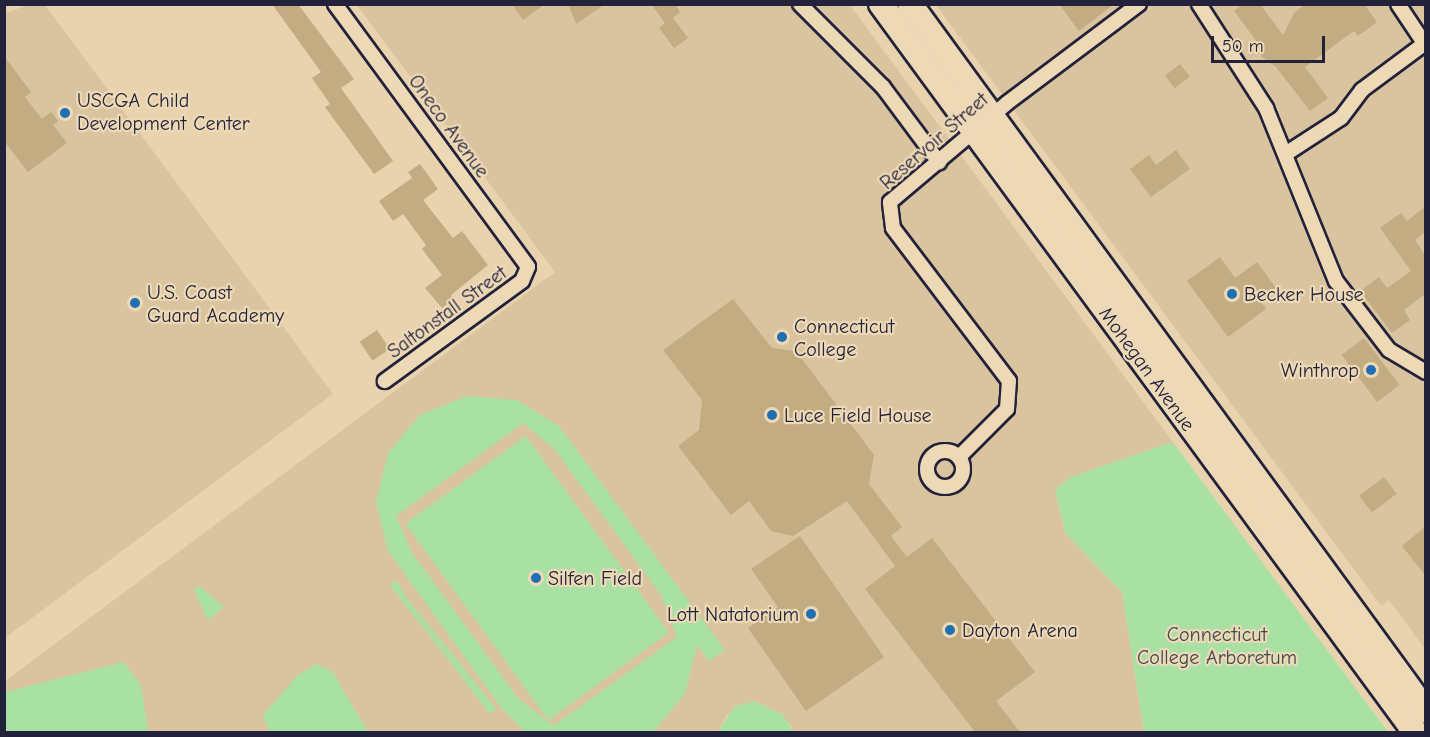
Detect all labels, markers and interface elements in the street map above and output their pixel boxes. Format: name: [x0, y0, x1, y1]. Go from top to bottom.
scale bar: [1214, 24, 1328, 62]
text: 50 m: [1222, 36, 1264, 57]
street label: Oneco Avenue: [404, 70, 494, 182]
street label: Reservoir Street: [875, 87, 993, 195]
place label: USCGA Child Development Center: [77, 89, 250, 136]
marker: USCGA Child Development Center: [58, 106, 72, 120]
street label: Saltonstall Street: [383, 261, 511, 363]
place label: U.S. Coast Guard Academy: [147, 280, 284, 327]
place label: Becker House: [1244, 282, 1363, 306]
marker: Becker House: [1225, 287, 1239, 301]
marker: U.S. Coast Guard Academy: [128, 296, 142, 310]
street label: Mohegan Avenue: [1094, 302, 1200, 436]
place label: Connecticut College: [794, 314, 894, 361]
marker: Connecticut College: [775, 330, 789, 344]
place label: Winthrop: [1281, 358, 1359, 382]
marker: Winthrop: [1364, 363, 1378, 377]
place label: Luce Field House: [784, 403, 932, 427]
marker: Luce Field House: [765, 408, 779, 422]
place label: Silfen Field: [548, 566, 642, 590]
marker: Silfen Field: [529, 571, 543, 585]
place label: Lott Natatorium: [667, 602, 799, 626]
marker: Lott Natatorium: [804, 607, 818, 621]
place label: Dayton Arena: [962, 618, 1078, 642]
marker: Dayton Arena: [943, 623, 957, 637]
park label: Connecticut College Arboretum: [1137, 623, 1297, 670]

